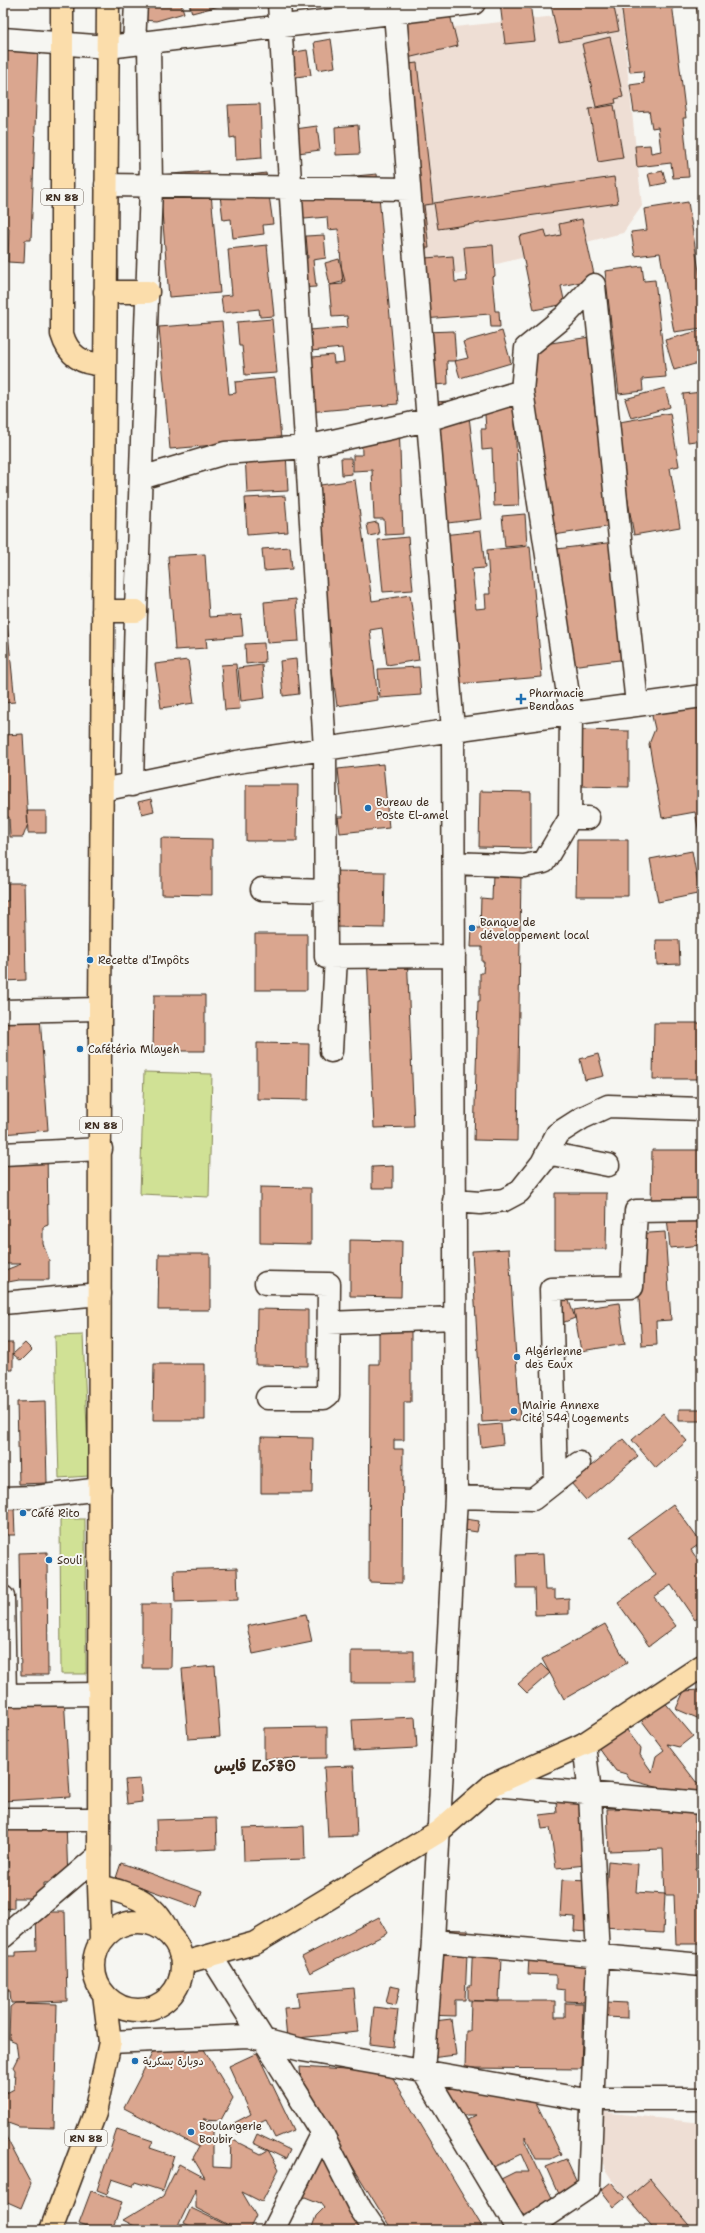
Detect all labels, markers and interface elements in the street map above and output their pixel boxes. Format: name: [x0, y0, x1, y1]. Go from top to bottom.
road number: RN 88: [41, 189, 83, 205]
place label: Pharmacie Bendaas: [529, 686, 584, 714]
marker: Pharmacie Bendaas: [516, 694, 526, 704]
place label: Bureau de Poste El-amel: [376, 795, 449, 823]
marker: Bureau de Poste El-amel: [363, 803, 373, 813]
place label: Banque de développement local: [480, 915, 590, 943]
marker: Banque de développement local: [467, 923, 477, 933]
place label: Recette d'Impôts: [98, 953, 189, 968]
marker: Recette d'Impôts: [85, 955, 95, 965]
place label: Cafétéria Mlayeh: [88, 1042, 180, 1057]
marker: Cafétéria Mlayeh: [75, 1044, 85, 1054]
road number: RN 88: [80, 1117, 122, 1133]
place label: Algérienne des Eaux: [525, 1344, 582, 1372]
marker: Algérienne des Eaux: [512, 1352, 522, 1362]
place label: Mairie Annexe Cité 544 Logements: [522, 1398, 629, 1426]
marker: Mairie Annexe Cité 544 Logements: [509, 1406, 519, 1416]
place label: Café Rito: [31, 1506, 80, 1521]
marker: Café Rito: [18, 1508, 28, 1518]
place label: Souli: [57, 1553, 82, 1568]
marker: Souli: [44, 1555, 54, 1565]
district label: قايس ⵇⴰⵢⴻⵙ: [214, 1756, 296, 1776]
place label: دوبارة بسكرية: [143, 2054, 204, 2069]
marker: دوبارة بسكرية: [130, 2056, 140, 2066]
place label: Boulangerie Boubir: [199, 2119, 262, 2147]
marker: Boulangerie Boubir: [186, 2127, 196, 2137]
road number: RN 88: [65, 2130, 107, 2146]

